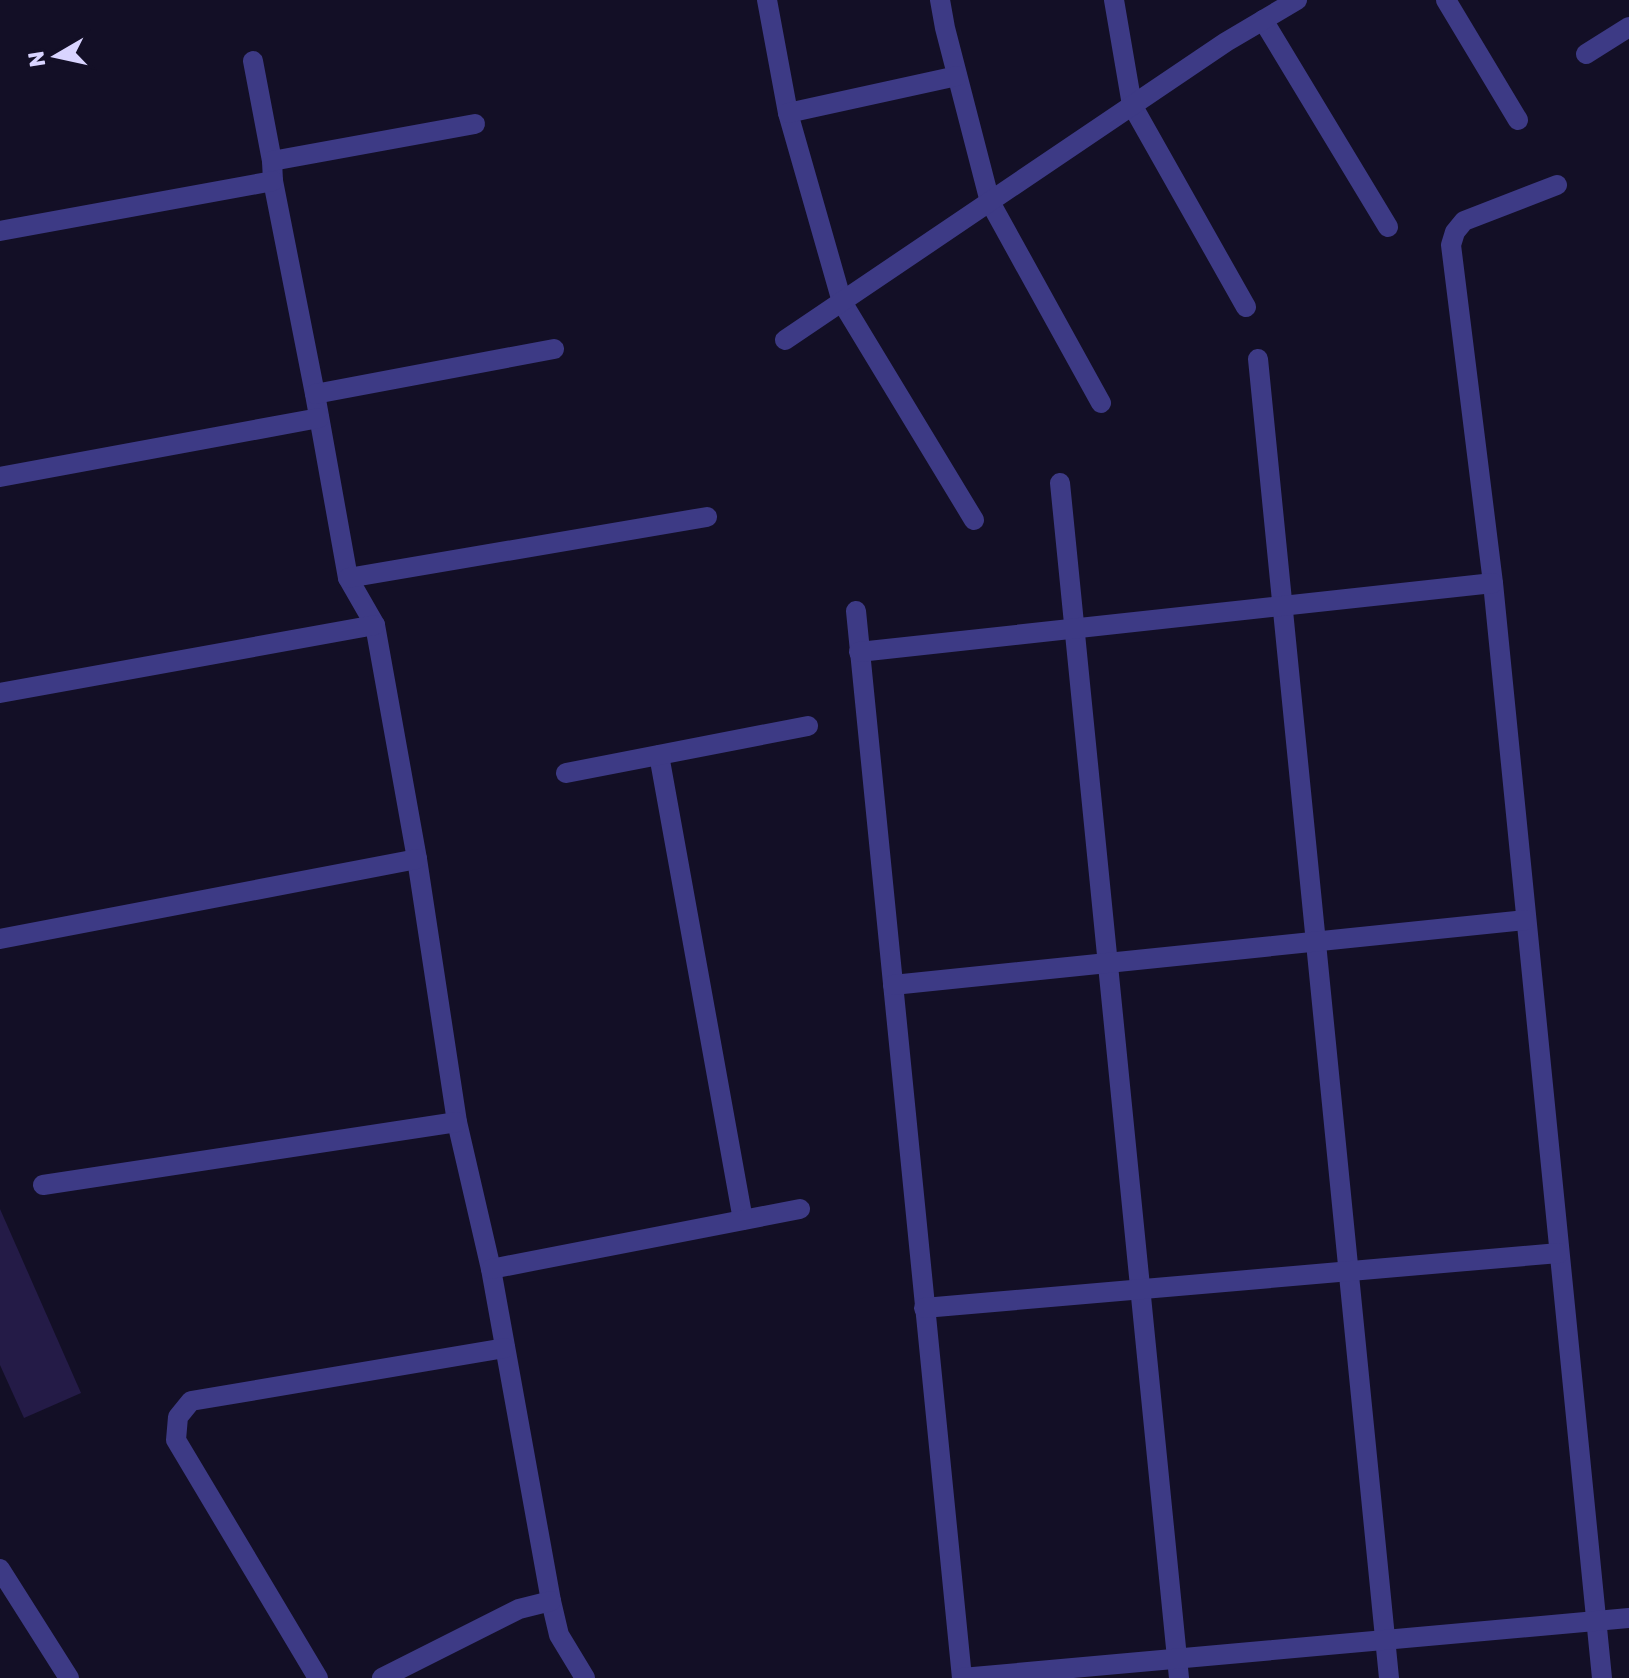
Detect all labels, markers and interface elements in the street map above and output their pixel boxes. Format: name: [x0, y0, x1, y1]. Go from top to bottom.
north arrow: [16, 16, 96, 96]
text: N: [22, 49, 51, 69]

